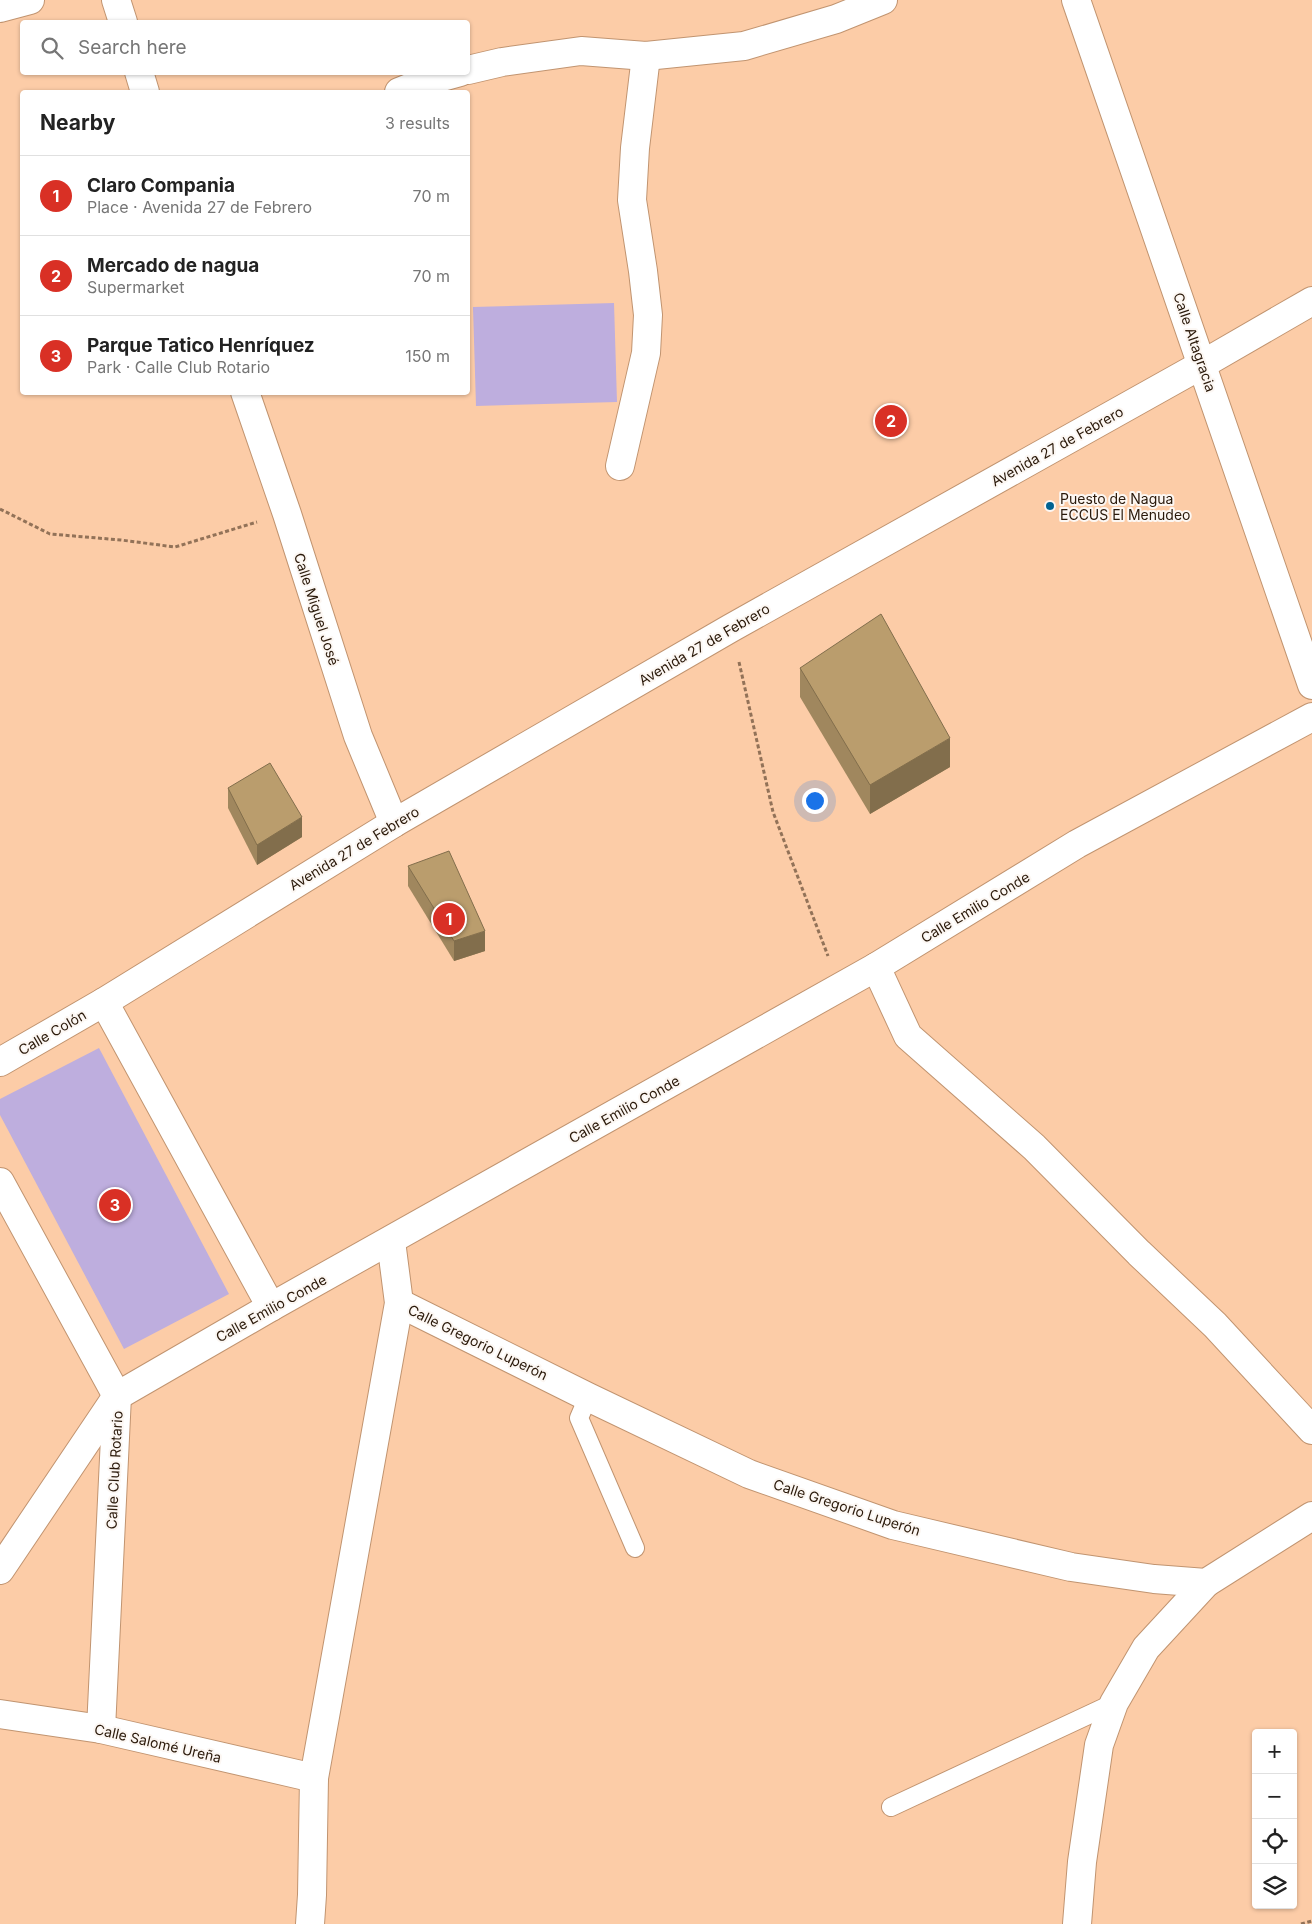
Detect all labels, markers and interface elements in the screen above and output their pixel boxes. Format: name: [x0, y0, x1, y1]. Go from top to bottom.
search box: [20, 20, 470, 75]
icon: search: [38, 34, 66, 62]
text: Search here: [78, 36, 187, 59]
text: Nearby: [40, 110, 115, 135]
text: 3 results: [385, 113, 450, 133]
text: Claro Compania: [87, 174, 235, 197]
text: 1: [53, 186, 59, 206]
text: 70 m: [413, 186, 450, 206]
text: Place · Avenida 27 de Febrero: [87, 197, 312, 217]
text: Mercado de nagua: [87, 254, 259, 277]
text: 2: [51, 266, 61, 286]
text: 70 m: [413, 266, 450, 286]
text: Supermarket: [87, 277, 184, 297]
street label: Calle Altagracia: [1170, 290, 1220, 394]
text: Parque Tatico Henríquez: [87, 334, 315, 357]
text: 3: [51, 346, 61, 366]
text: 150 m: [405, 346, 450, 366]
text: Park · Calle Club Rotario: [87, 357, 270, 377]
pin: 2: [875, 402, 907, 440]
street label: Avenida 27 de Febrero: [988, 403, 1126, 489]
place label: Puesto de Nagua ECCUS El Menudeo: [1060, 490, 1190, 523]
marker: Puesto de Nagua ECCUS El Menudeo: [1044, 500, 1056, 512]
street label: Calle Miguel José: [291, 551, 343, 667]
street label: Avenida 27 de Febrero: [635, 599, 773, 689]
your location: [802, 788, 828, 814]
street label: Avenida 27 de Febrero: [286, 802, 422, 894]
street label: Calle Emilio Conde: [918, 868, 1032, 946]
pin: 1: [433, 900, 465, 938]
street label: Calle Colón: [15, 1006, 89, 1058]
street label: Calle Emilio Conde: [566, 1072, 682, 1146]
pin: 3: [99, 1186, 131, 1224]
street label: Calle Emilio Conde: [213, 1271, 329, 1345]
street label: Calle Gregorio Luperón: [405, 1301, 551, 1383]
street label: Calle Club Rotario: [102, 1410, 126, 1530]
street label: Calle Gregorio Luperón: [771, 1475, 923, 1539]
street label: Calle Salomé Ureña: [93, 1720, 223, 1766]
map controls: [1252, 1729, 1297, 1909]
button: +: [1252, 1729, 1297, 1774]
button: −: [1252, 1774, 1297, 1819]
button: locate: [1252, 1819, 1297, 1864]
button: layers: [1252, 1864, 1297, 1909]

